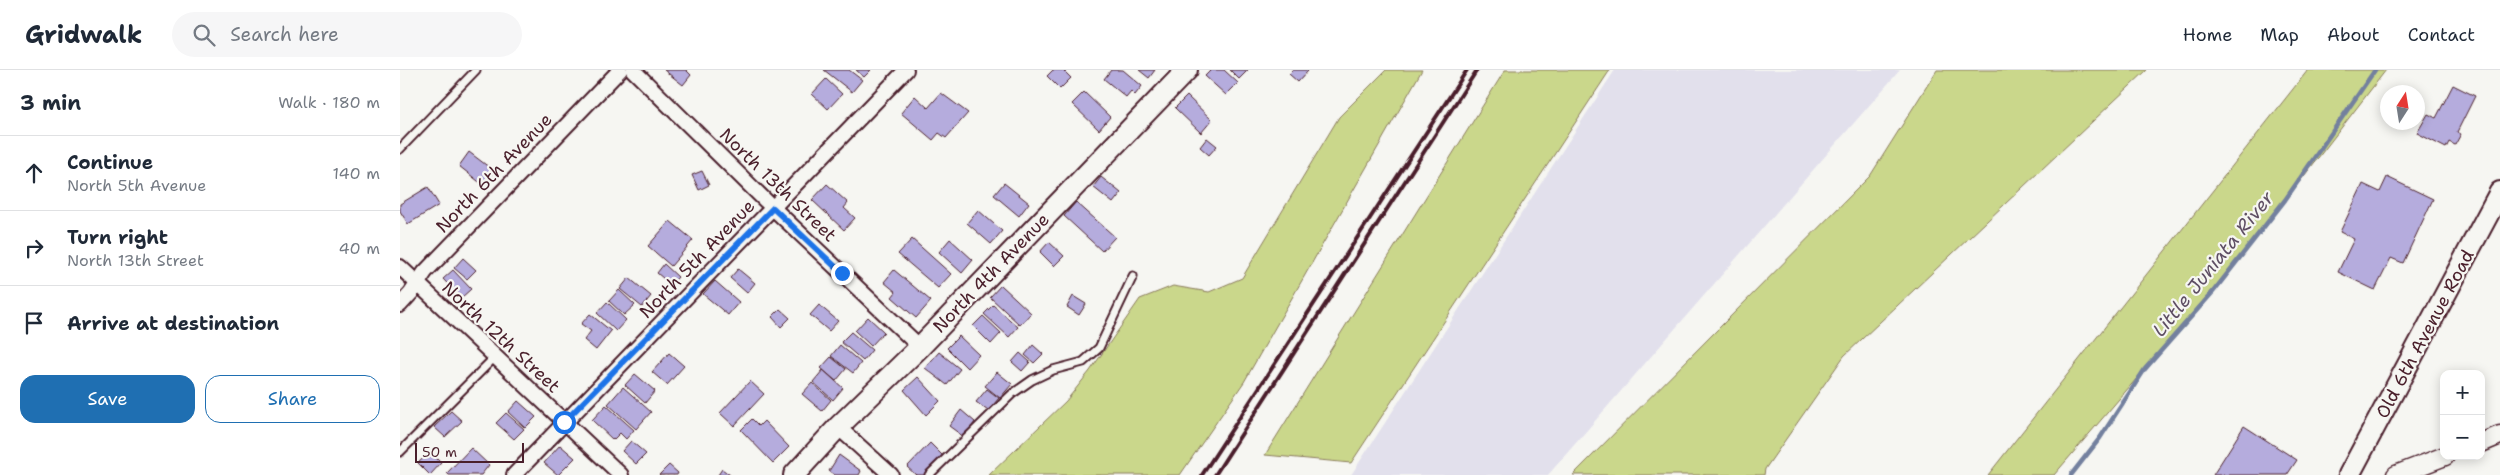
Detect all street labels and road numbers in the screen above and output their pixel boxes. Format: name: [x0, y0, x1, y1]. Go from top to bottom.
street label: North 6th Avenue: [431, 108, 557, 238]
street label: North 13th Street: [714, 123, 842, 247]
street label: North 5th Avenue: [634, 194, 760, 324]
street label: North 4th Avenue: [927, 208, 1055, 338]
street label: Old 6th Avenue Road: [2370, 245, 2480, 423]
street label: North 12th Street: [437, 276, 565, 398]

